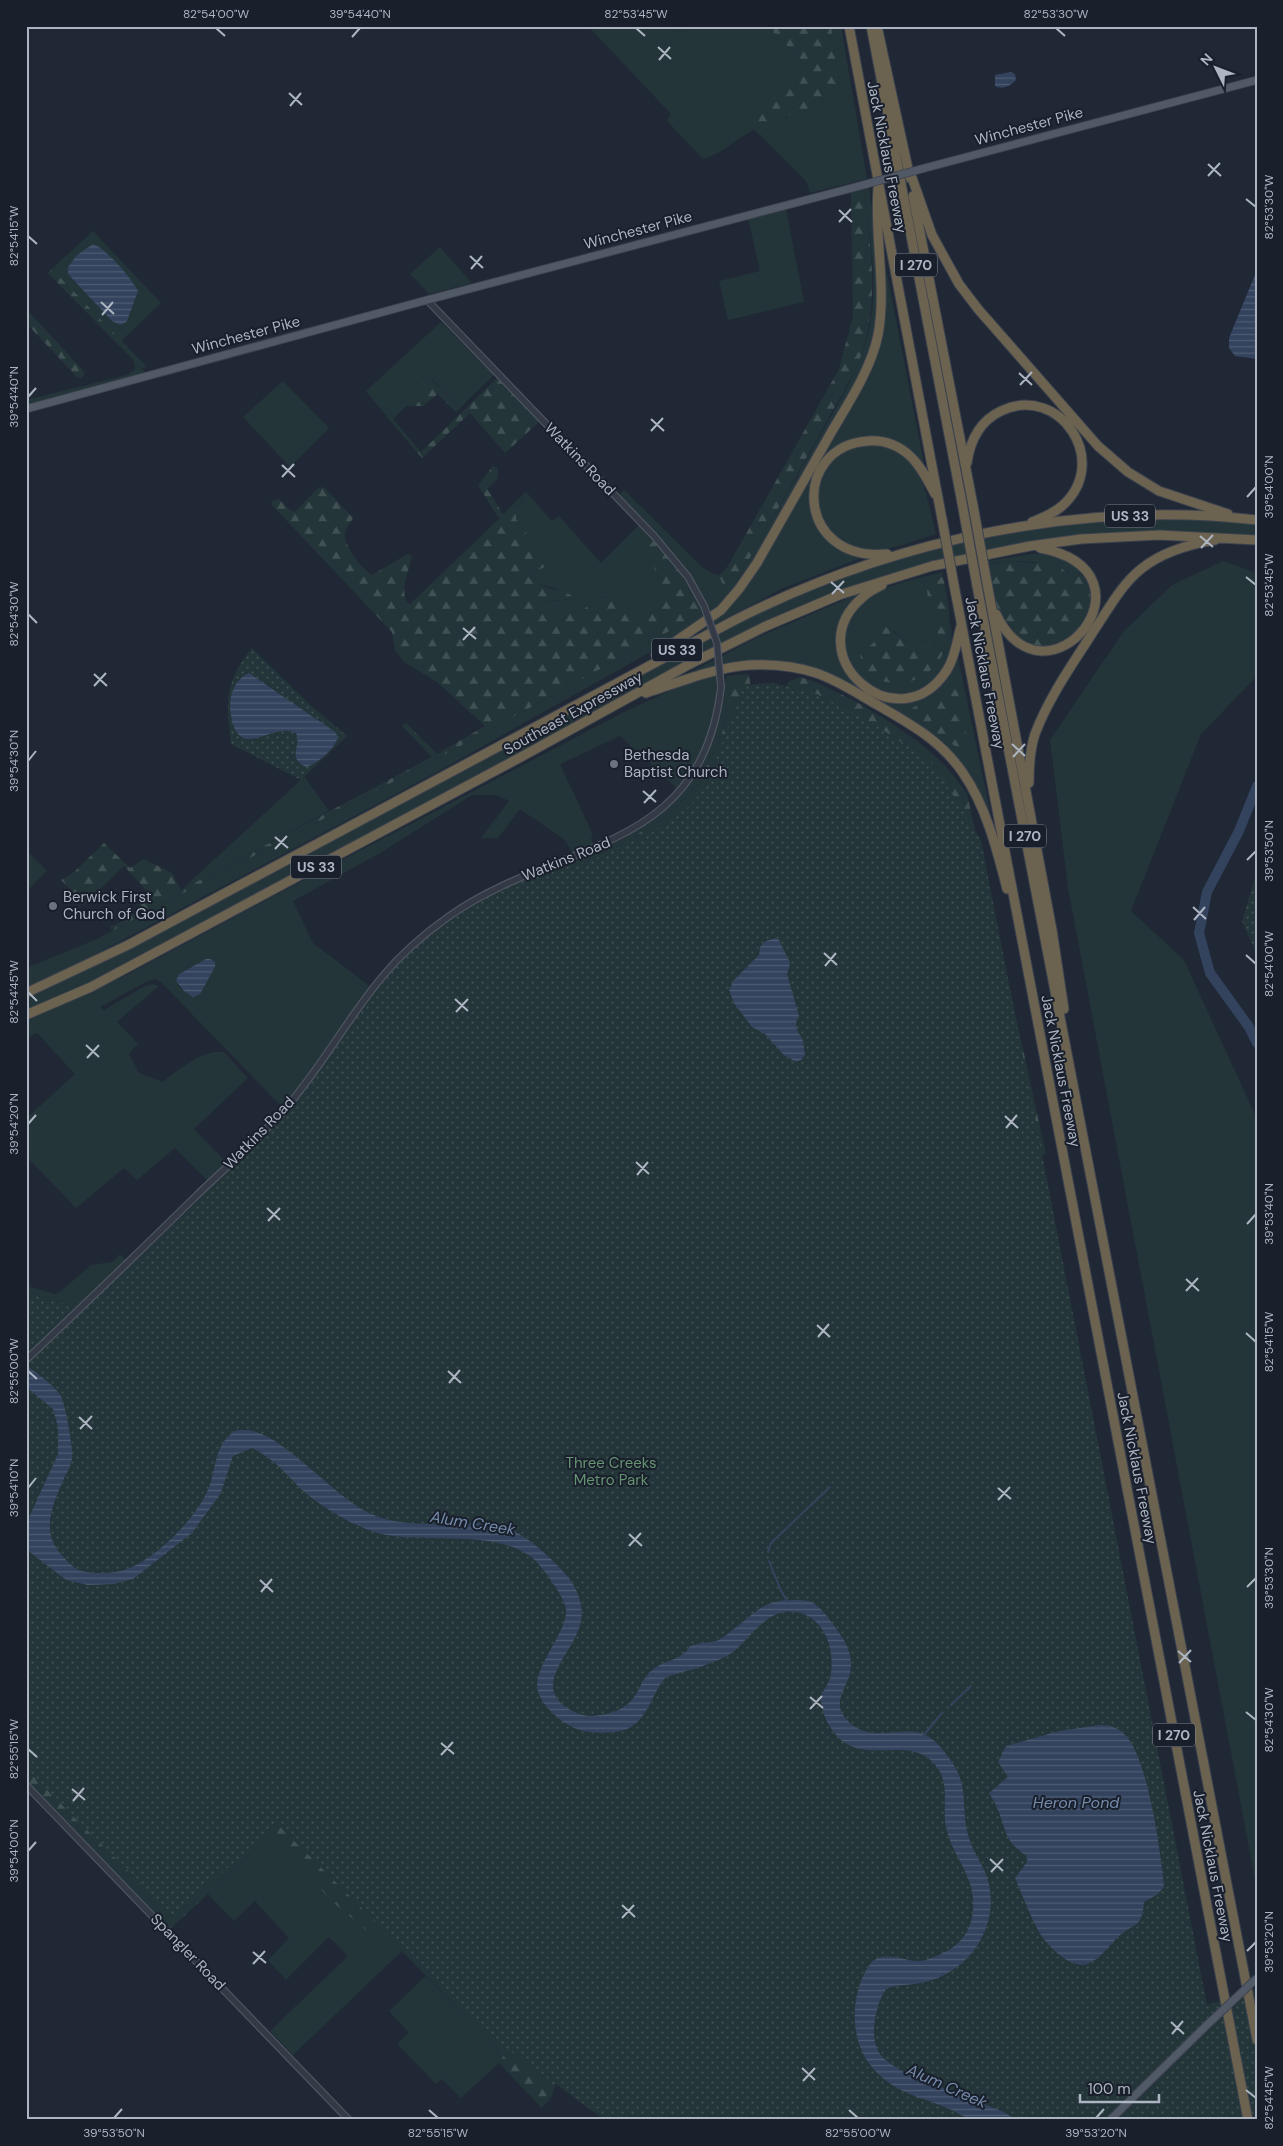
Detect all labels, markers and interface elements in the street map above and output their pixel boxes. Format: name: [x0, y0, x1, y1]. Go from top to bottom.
text: 82°54'00"W: [183, 6, 249, 22]
text: 39°54'40"N: [329, 6, 391, 22]
text: 82°53'45"W: [604, 6, 668, 22]
text: 82°53'30"W: [1024, 6, 1089, 22]
north arrow: [1190, 42, 1240, 92]
text: N: [1196, 49, 1216, 69]
street label: Jack Nicklaus Freeway: [862, 79, 912, 236]
street label: Winchester Pike: [973, 102, 1085, 150]
text: 82°53'30"W: [1261, 174, 1277, 239]
text: 82°54'15"W: [6, 205, 22, 266]
street label: Winchester Pike: [582, 206, 694, 254]
road number: I 270: [895, 254, 937, 276]
street label: Winchester Pike: [190, 311, 302, 359]
text: 39°54'40"N: [6, 366, 22, 428]
street label: Watkins Road: [540, 418, 620, 500]
text: 39°54'00"N: [1261, 455, 1277, 519]
road number: US 33: [1105, 504, 1155, 528]
text: 82°53'45"W: [1261, 553, 1277, 617]
text: 82°54'30"W: [6, 581, 22, 647]
street label: Jack Nicklaus Freeway: [960, 595, 1010, 752]
road number: US 33: [652, 638, 702, 662]
street label: Southeast Expressway: [500, 666, 647, 760]
text: 39°54'30"N: [6, 730, 22, 792]
place label: Bethesda Baptist Church: [624, 745, 727, 782]
marker: Bethesda Baptist Church: [608, 758, 620, 770]
text: 39°53'50"N: [1261, 820, 1277, 882]
road number: I 270: [1004, 824, 1046, 848]
street label: Watkins Road: [519, 832, 613, 886]
road number: US 33: [291, 856, 341, 879]
place label: Berwick First Church of God: [63, 887, 165, 924]
marker: Berwick First Church of God: [47, 900, 59, 912]
text: 82°54'00"W: [1261, 931, 1277, 997]
text: 82°54'45"W: [6, 960, 22, 1024]
street label: Jack Nicklaus Freeway: [1036, 993, 1086, 1150]
street label: Watkins Road: [219, 1092, 299, 1174]
text: 39°54'20"N: [6, 1093, 22, 1155]
text: 39°53'40"N: [1261, 1183, 1277, 1245]
text: 82°54'15"W: [1261, 1311, 1277, 1372]
text: 82°55'00"W: [6, 1338, 22, 1404]
street label: Jack Nicklaus Freeway: [1112, 1390, 1162, 1547]
park label: Three Creeks Metro Park: [565, 1453, 657, 1490]
text: 39°54'10"N: [6, 1459, 22, 1517]
water label: Alum Creek: [428, 1506, 518, 1540]
text: 39°53'30"N: [1261, 1547, 1277, 1609]
text: 82°54'30"W: [1261, 1687, 1277, 1753]
text: 82°55'15"W: [6, 1718, 22, 1779]
road number: I 270: [1153, 1724, 1195, 1746]
street label: Jack Nicklaus Freeway: [1188, 1788, 1238, 1945]
water label: Heron Pond: [1033, 1792, 1120, 1813]
text: 39°54'00"N: [6, 1819, 22, 1883]
street label: Spangler Road: [146, 1909, 230, 1995]
text: 39°53'20"N: [1261, 1911, 1277, 1973]
water label: Alum Creek: [903, 2059, 991, 2113]
text: 82°54'45"W: [1261, 2066, 1277, 2130]
scale bar: [1080, 2071, 1159, 2103]
text: 100 m: [1088, 2079, 1131, 2099]
text: 39°53'50"N: [83, 2125, 145, 2141]
text: 82°55'15"W: [408, 2125, 469, 2141]
text: 82°55'00"W: [825, 2125, 891, 2141]
text: 39°53'20"N: [1065, 2125, 1127, 2141]

